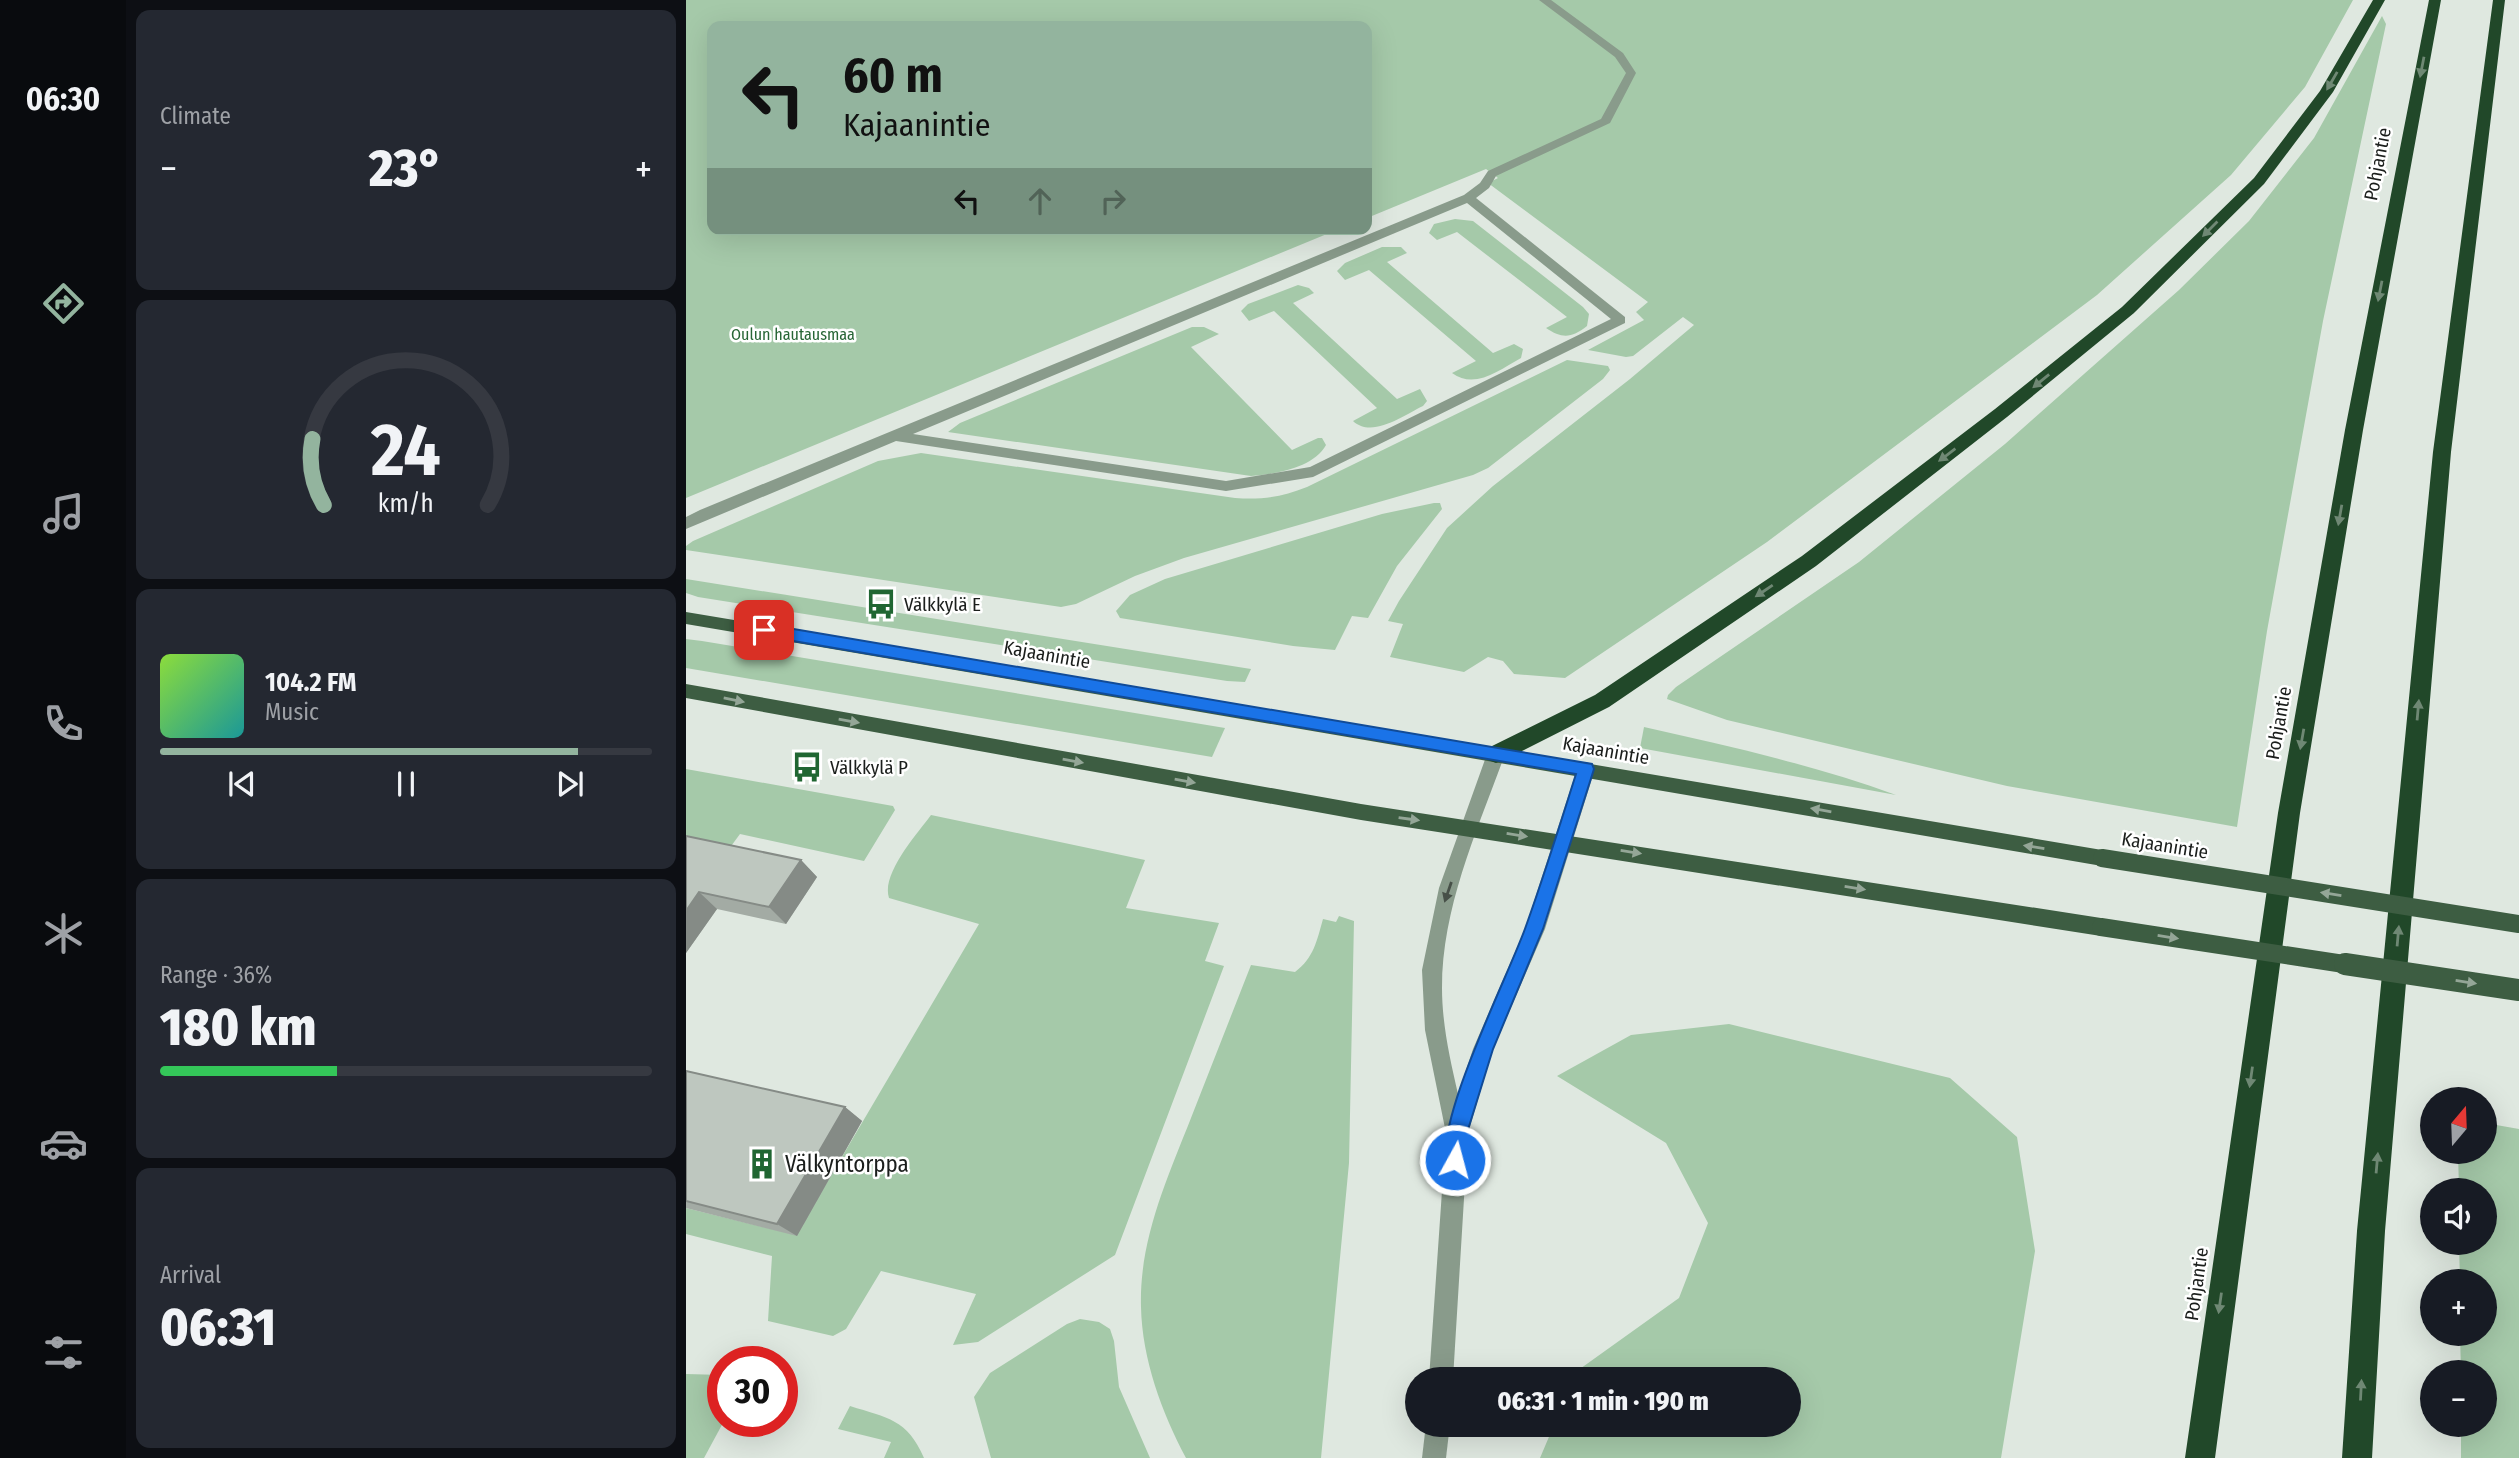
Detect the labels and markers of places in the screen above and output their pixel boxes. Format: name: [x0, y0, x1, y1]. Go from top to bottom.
bus stop icon: Välkkylä E: [864, 587, 898, 621]
place label: Välkkylä E: [904, 593, 981, 616]
pin: [734, 600, 794, 660]
bus stop icon: Välkkylä P: [790, 750, 824, 784]
place label: Välkkylä P: [830, 756, 908, 779]
building icon: Välkyntorppa: [745, 1147, 779, 1181]
place label: Välkyntorppa: [785, 1150, 909, 1178]

